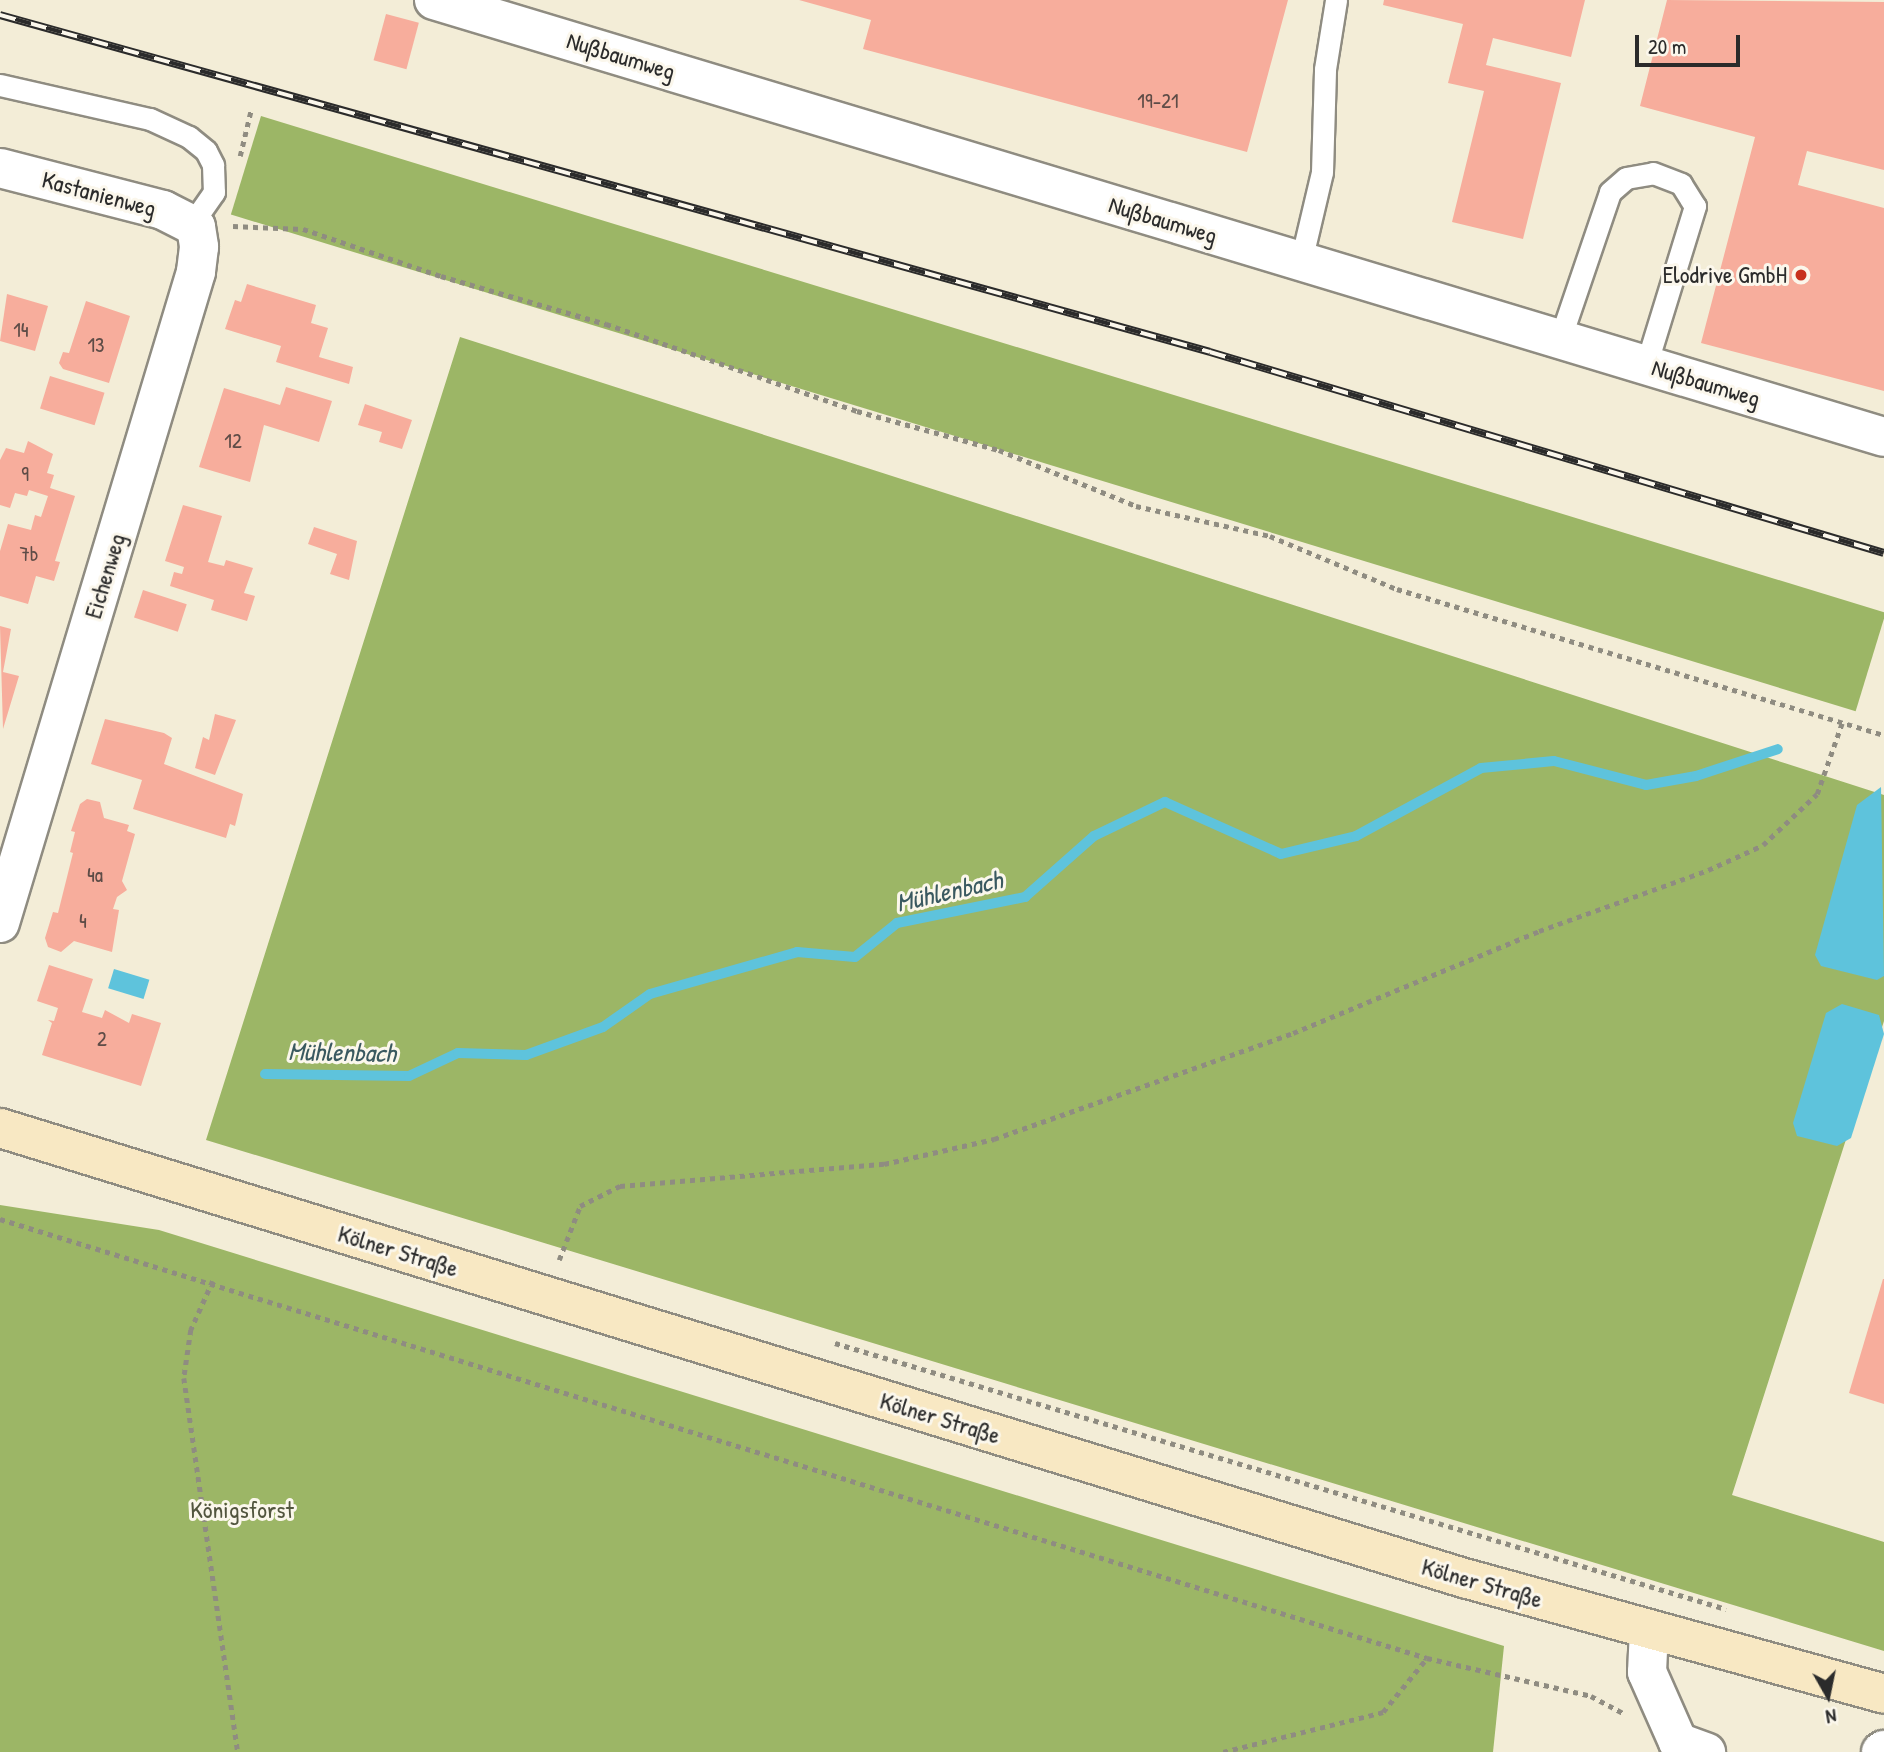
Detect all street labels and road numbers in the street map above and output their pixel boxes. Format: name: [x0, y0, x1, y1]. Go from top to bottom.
street label: Nußbaumweg: [563, 26, 679, 86]
street label: Kastanienweg: [39, 165, 159, 223]
street label: Nußbaumweg: [1105, 190, 1221, 250]
street label: Nußbaumweg: [1648, 353, 1764, 413]
street label: Eichenweg: [78, 530, 132, 622]
street label: Kölner Straße: [335, 1219, 461, 1283]
street label: Kölner Straße: [877, 1386, 1003, 1450]
street label: Kölner Straße: [1418, 1552, 1546, 1614]

